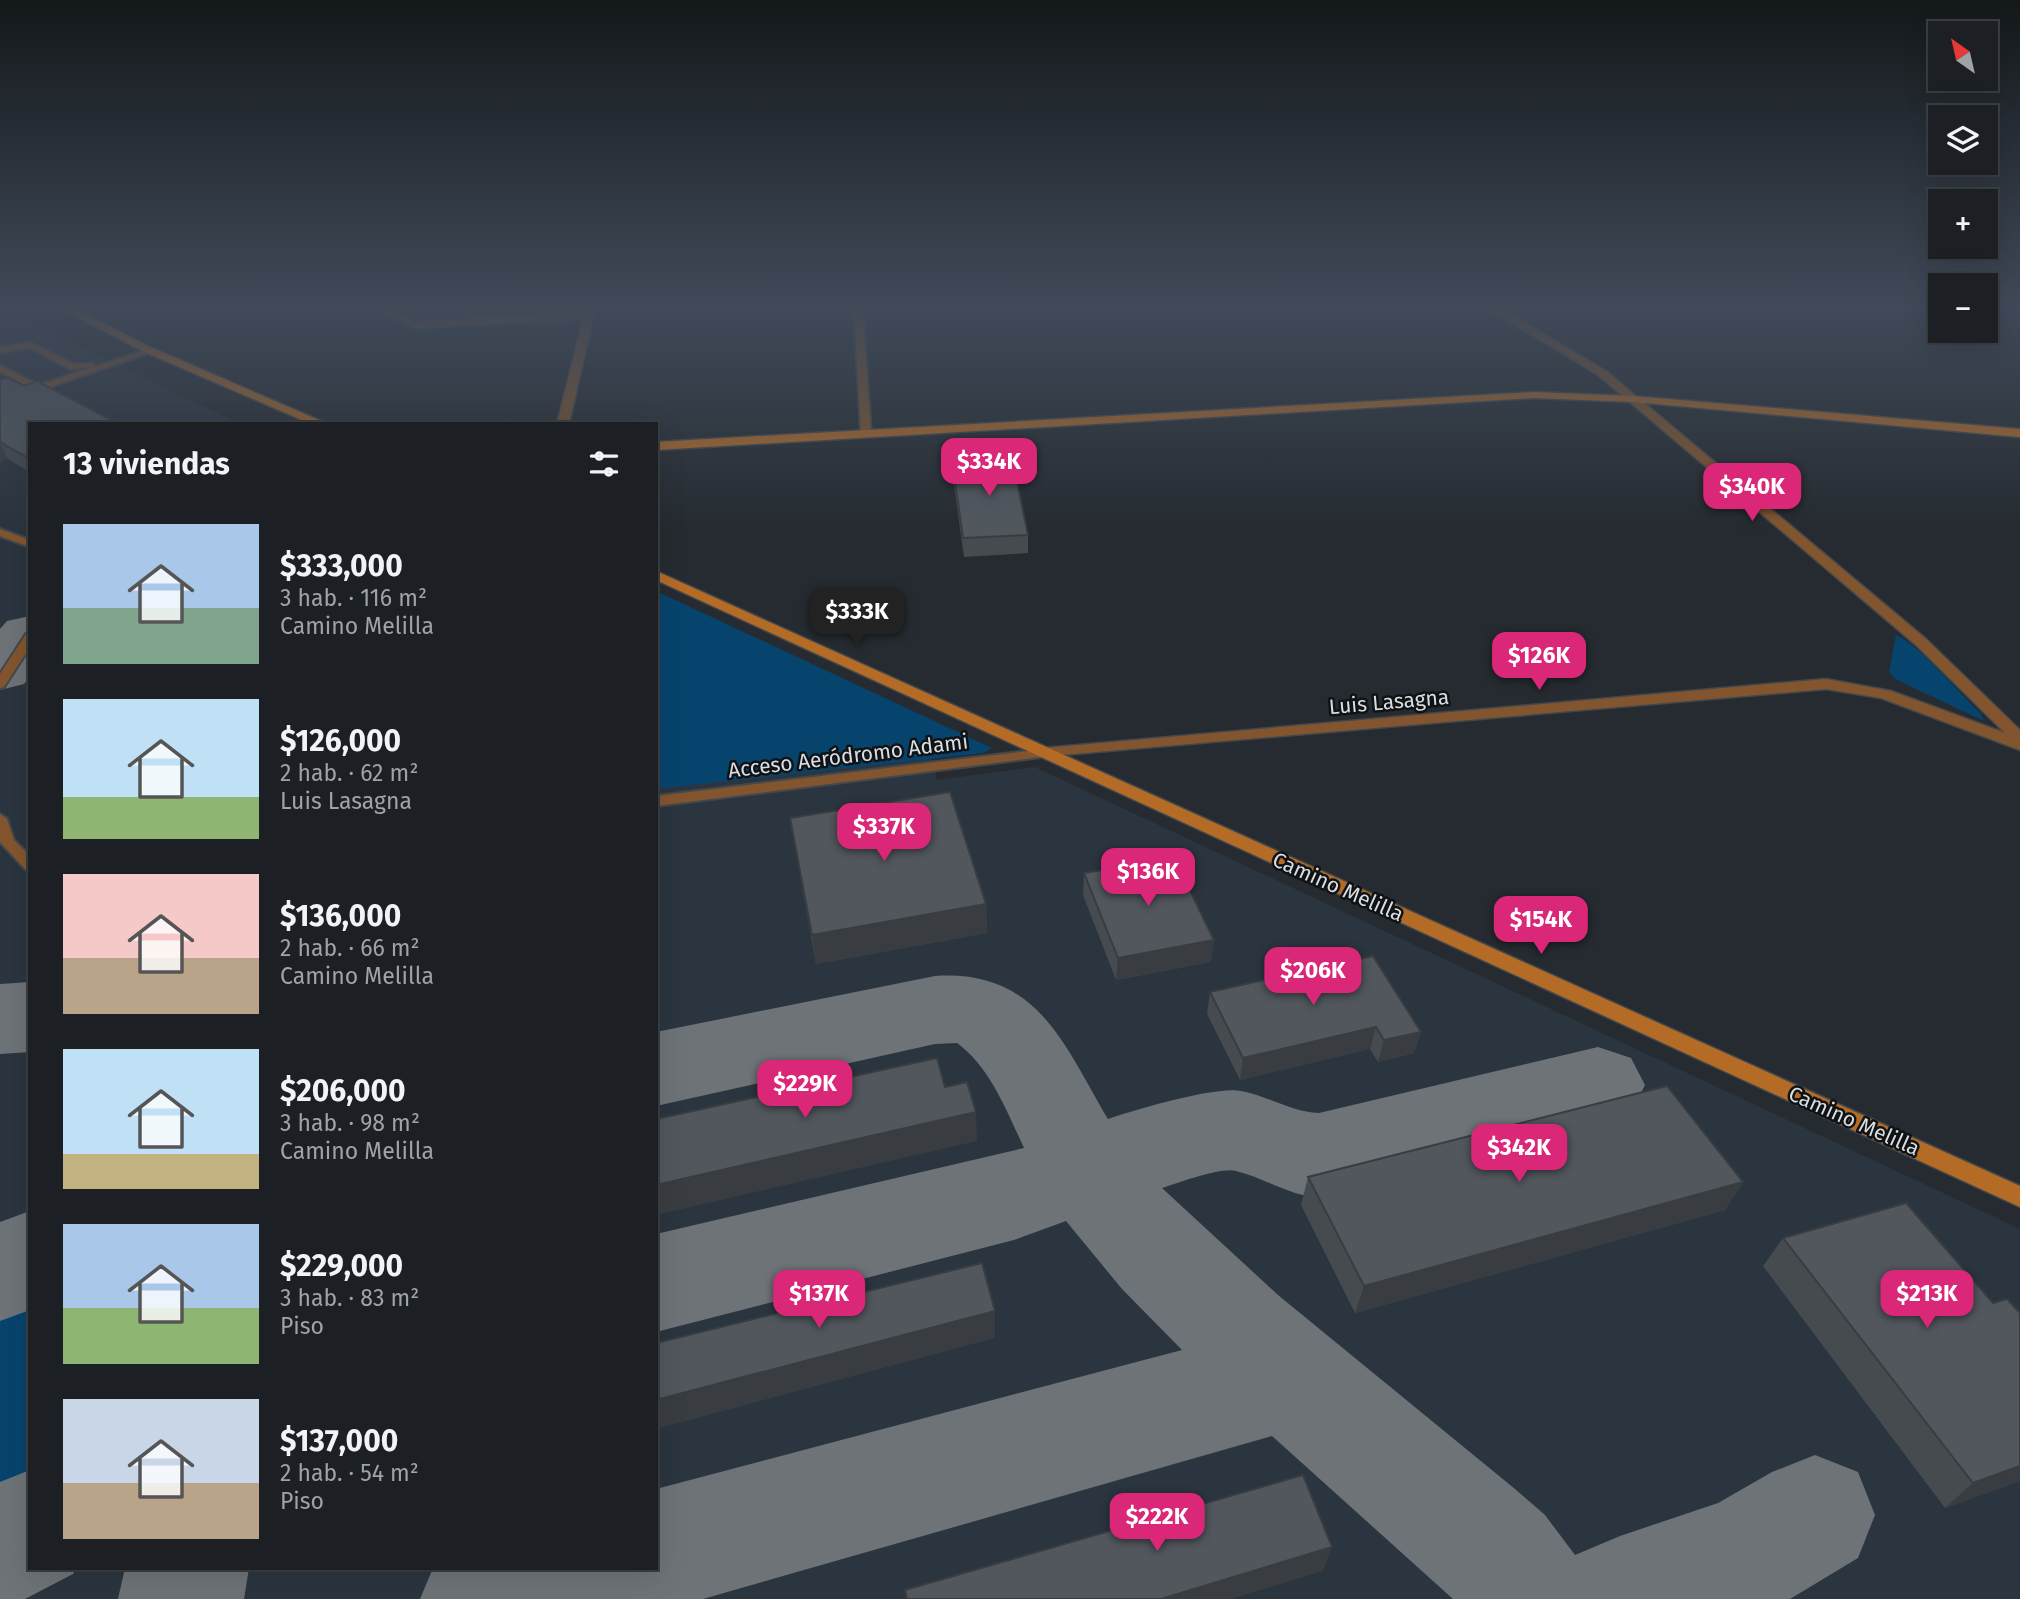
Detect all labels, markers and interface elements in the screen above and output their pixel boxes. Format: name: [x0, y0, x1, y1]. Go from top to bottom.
north arrow: [1928, 21, 1998, 91]
map controls: [1928, 21, 1998, 343]
button: layers: [1928, 105, 1998, 175]
button: +: [1928, 189, 1998, 259]
button: −: [1928, 273, 1998, 343]
pin: $334K: [940, 438, 1038, 498]
icon: filters: [585, 445, 623, 483]
text: 13 viviendas: [63, 446, 230, 482]
text: $334K: [957, 447, 1021, 475]
pin: $340K: [1703, 463, 1801, 523]
text: $340K: [1719, 472, 1785, 500]
text: $333,000: [280, 548, 403, 584]
icon: home: [119, 552, 203, 636]
text: 3 hab. · 116 m²: [280, 584, 427, 612]
pin: $333K: [808, 588, 906, 648]
text: $333K: [825, 597, 889, 625]
text: Camino Melilla: [280, 612, 434, 640]
pin: $126K: [1490, 632, 1588, 692]
text: $126K: [1508, 641, 1570, 669]
street label: Luis Lasagna: [1328, 684, 1450, 720]
text: $126,000: [280, 723, 401, 759]
icon: home: [119, 727, 203, 811]
street label: Acceso Aeródromo Adami: [727, 728, 969, 784]
text: 2 hab. · 62 m²: [280, 759, 418, 787]
text: Luis Lasagna: [280, 787, 412, 815]
pin: $337K: [835, 804, 933, 863]
text: $337K: [853, 812, 915, 840]
street label: Camino Melilla: [1269, 847, 1407, 927]
pin: $136K: [1099, 848, 1197, 908]
text: $136K: [1117, 857, 1179, 885]
pin: $154K: [1492, 897, 1590, 956]
text: $136,000: [280, 898, 401, 934]
icon: home: [119, 902, 203, 986]
text: $154K: [1510, 905, 1572, 933]
text: 2 hab. · 66 m²: [280, 934, 420, 962]
pin: $206K: [1264, 948, 1362, 1007]
text: $206K: [1280, 956, 1346, 984]
text: Camino Melilla: [280, 962, 434, 990]
pin: $229K: [756, 1060, 854, 1120]
text: $229K: [773, 1069, 837, 1097]
text: $206,000: [280, 1073, 406, 1109]
icon: home: [119, 1077, 203, 1161]
street label: Camino Melilla: [1785, 1081, 1923, 1161]
text: 3 hab. · 98 m²: [280, 1109, 420, 1137]
pin: $342K: [1470, 1124, 1568, 1184]
text: $342K: [1487, 1133, 1551, 1161]
text: Camino Melilla: [280, 1137, 434, 1165]
text: $229,000: [280, 1248, 403, 1284]
icon: home: [119, 1252, 203, 1336]
pin: $137K: [770, 1270, 868, 1330]
pin: $213K: [1878, 1270, 1976, 1330]
text: $137K: [789, 1279, 849, 1307]
text: $213K: [1897, 1279, 1957, 1307]
text: 3 hab. · 83 m²: [280, 1284, 419, 1312]
text: Piso: [280, 1312, 324, 1340]
text: $137,000: [280, 1423, 398, 1459]
icon: home: [119, 1427, 203, 1511]
text: 2 hab. · 54 m²: [280, 1459, 419, 1487]
text: Piso: [280, 1487, 324, 1515]
pin: $222K: [1108, 1494, 1206, 1553]
text: $222K: [1126, 1502, 1188, 1530]

